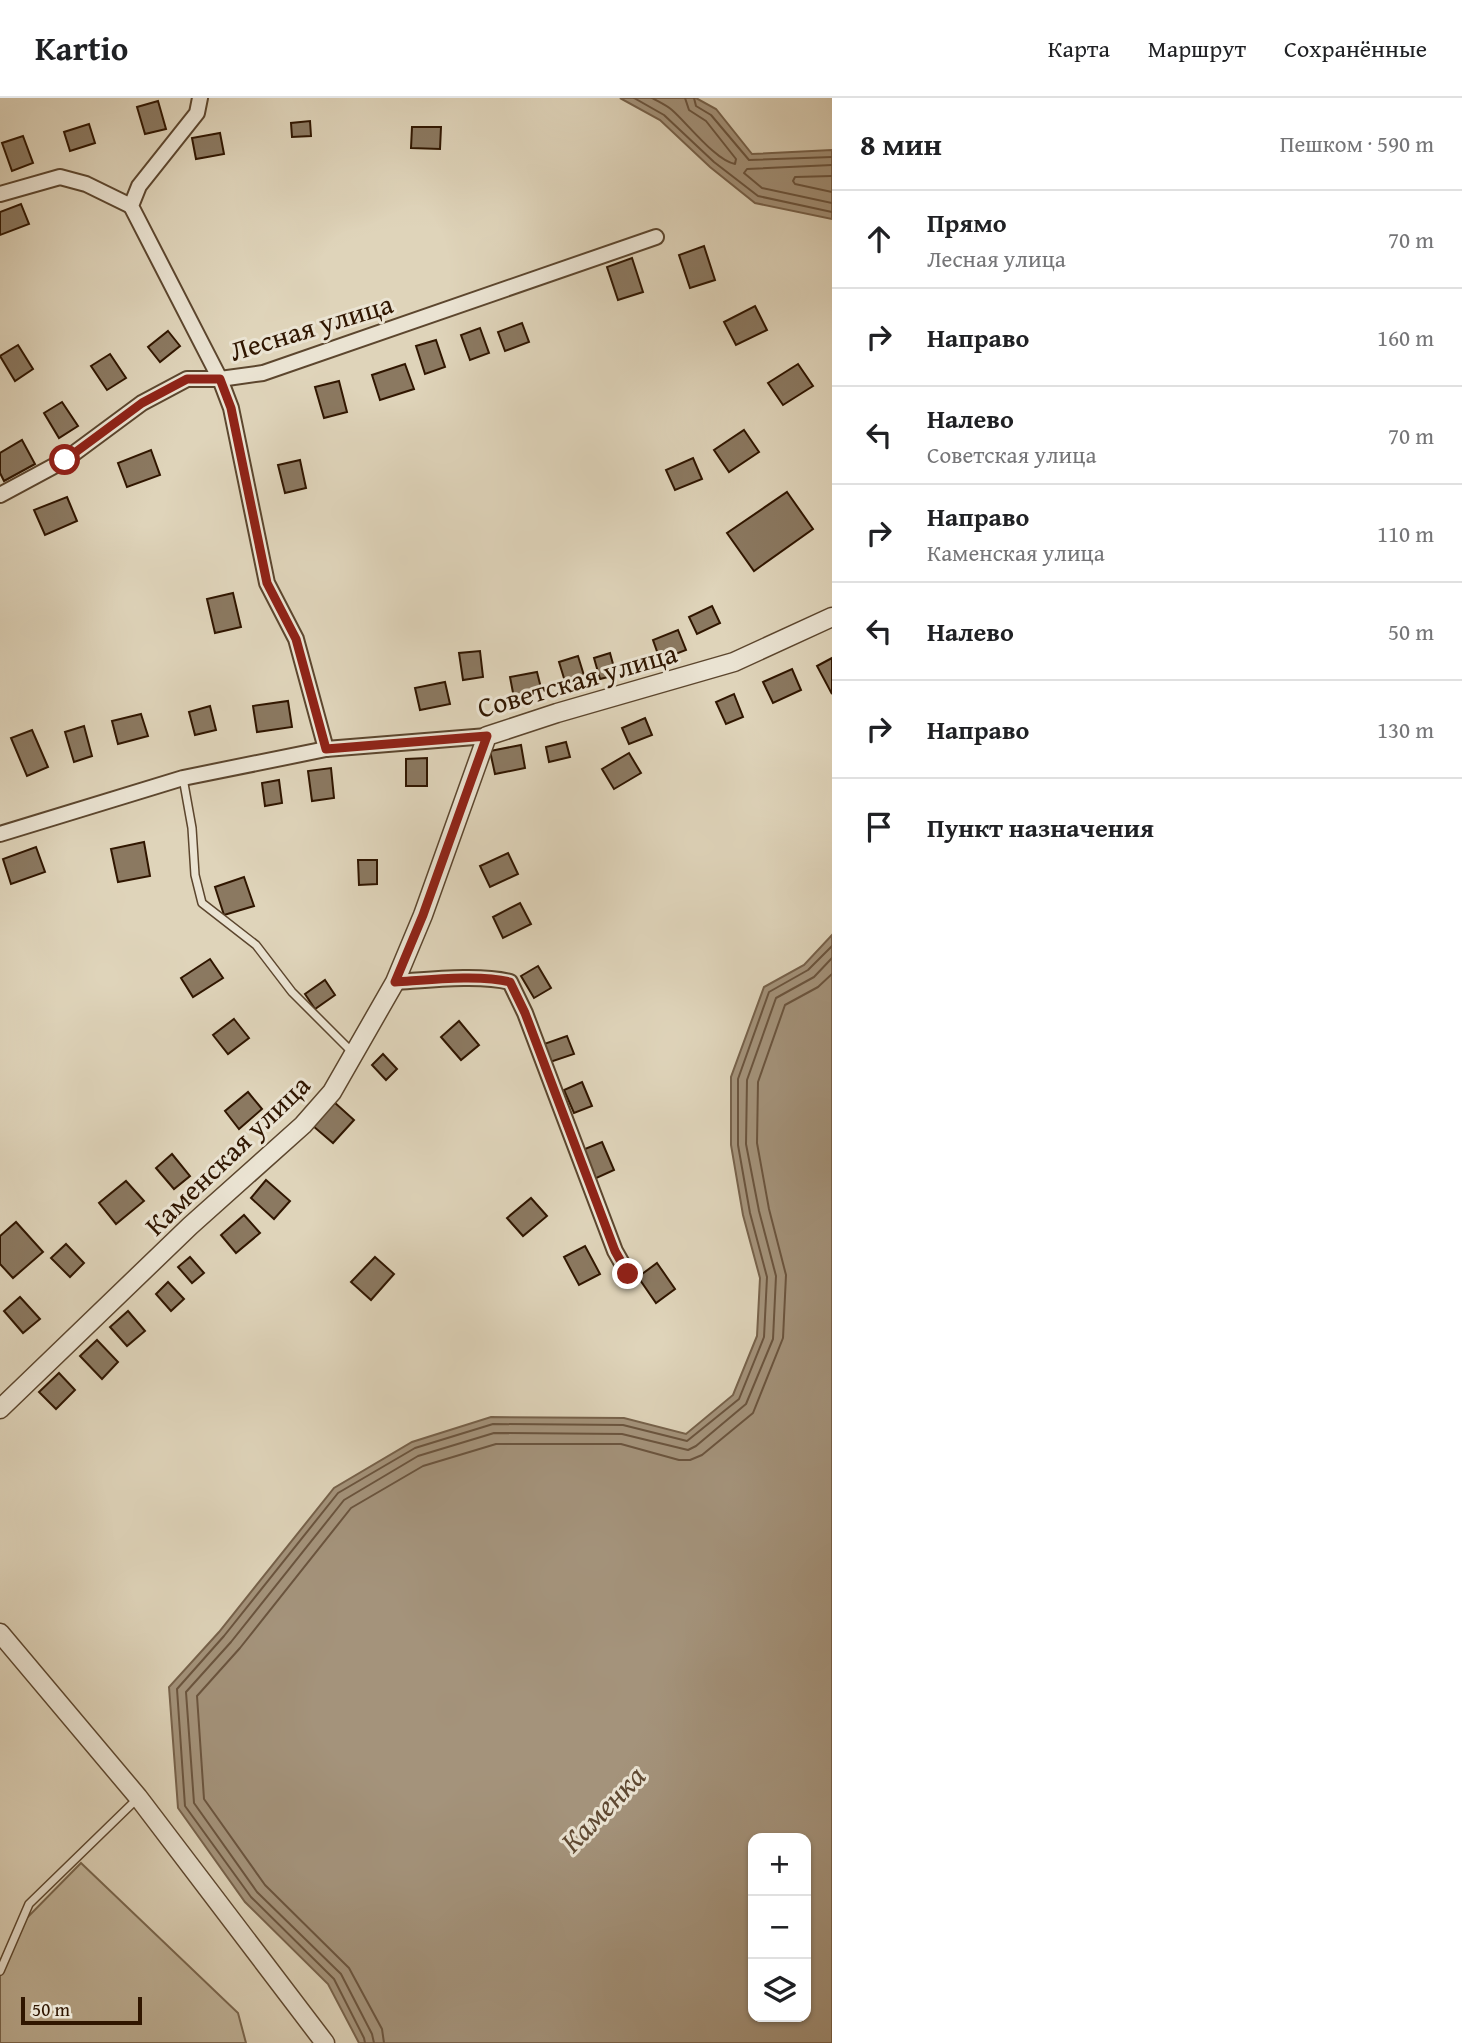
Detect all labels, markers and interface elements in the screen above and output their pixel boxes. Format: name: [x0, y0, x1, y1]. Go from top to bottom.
text: Kartio: [35, 24, 128, 72]
text: Карта: [1048, 31, 1110, 66]
text: Маршрут: [1148, 31, 1246, 66]
text: Сохранённые: [1284, 31, 1427, 66]
text: 8 мин: [860, 122, 942, 166]
text: Пешком · 590 m: [1280, 127, 1434, 160]
text: Прямо: [927, 203, 1007, 242]
icon: ahead: [860, 220, 898, 258]
text: 70 m: [1388, 223, 1434, 256]
text: Лесная улица: [927, 242, 1066, 275]
street label: Лесная улица: [224, 282, 398, 371]
icon: right: [860, 318, 898, 356]
text: Направо: [927, 318, 1029, 357]
text: 160 m: [1377, 321, 1434, 354]
text: Налево: [927, 399, 1014, 438]
icon: left: [860, 416, 898, 454]
text: 70 m: [1388, 419, 1434, 452]
text: Советская улица: [927, 438, 1096, 471]
route start: [49, 444, 80, 475]
text: Направо: [927, 497, 1029, 536]
icon: right: [860, 514, 898, 552]
text: 110 m: [1377, 517, 1434, 550]
text: Каменская улица: [927, 536, 1105, 569]
icon: left: [860, 612, 898, 650]
text: Налево: [927, 612, 1014, 651]
text: 50 m: [1388, 615, 1434, 648]
street label: Советская улица: [472, 631, 682, 728]
icon: right: [860, 710, 898, 748]
text: Направо: [927, 710, 1029, 749]
text: 130 m: [1377, 713, 1434, 746]
icon: arrive: [860, 808, 898, 846]
text: Пункт назначения: [927, 808, 1154, 847]
street label: Каменская улица: [135, 1064, 319, 1244]
route end: [612, 1258, 643, 1289]
water label: Каменка: [550, 1755, 655, 1862]
map controls: [748, 1833, 811, 2022]
button: +: [748, 1833, 811, 1896]
button: −: [748, 1896, 811, 1959]
button: layers: [748, 1959, 811, 2022]
scale bar: [21, 1994, 142, 2026]
text: 50 m: [32, 1995, 70, 2023]

